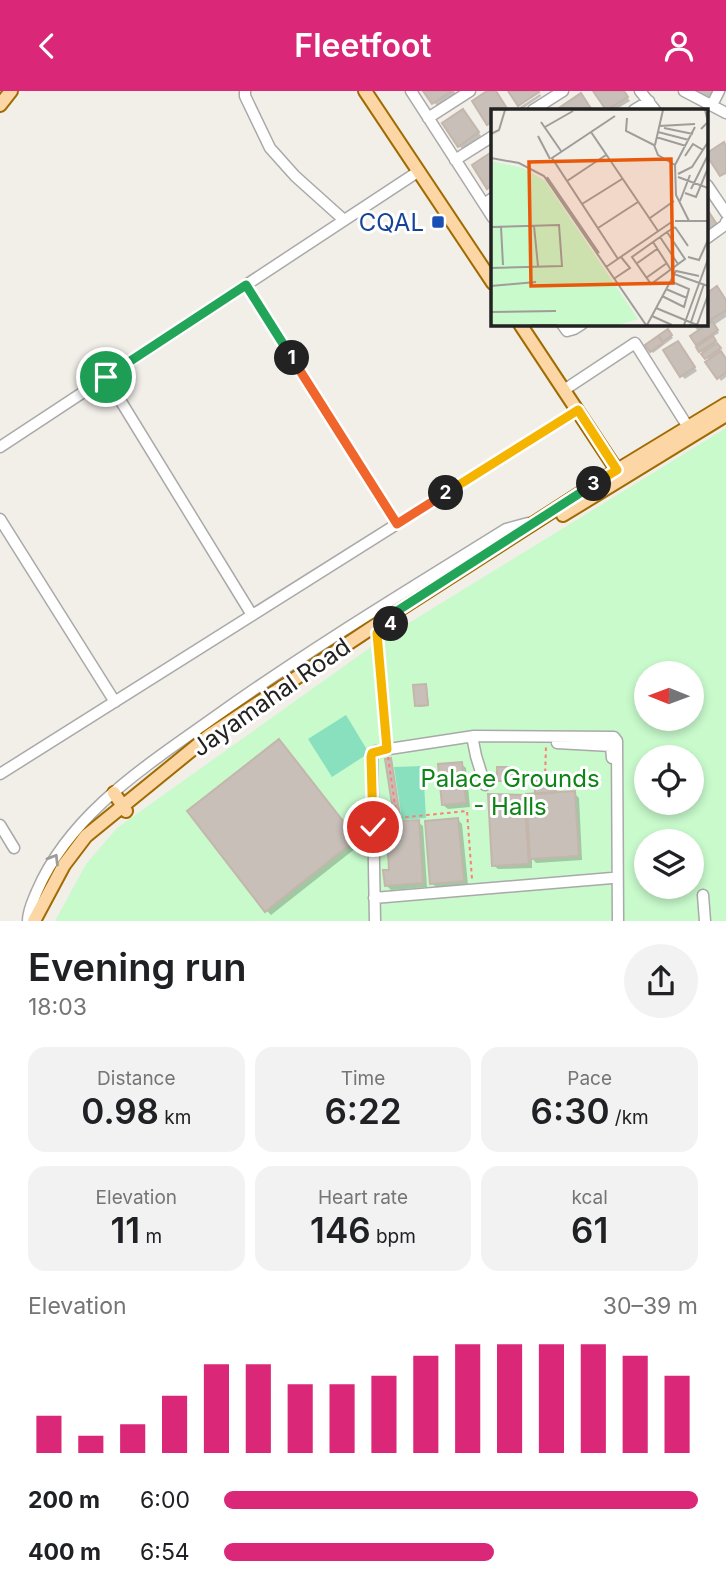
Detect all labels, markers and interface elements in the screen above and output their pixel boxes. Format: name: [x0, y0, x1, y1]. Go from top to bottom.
text: Fleetfoot: [294, 26, 432, 65]
icon: back: [28, 27, 66, 65]
icon: person: [660, 27, 698, 65]
inset map: [491, 109, 708, 325]
place label: CQAL: [359, 208, 424, 237]
marker: CQAL: [430, 214, 446, 230]
pin: 1: [274, 341, 310, 375]
text: 1: [287, 346, 296, 369]
pin: [76, 347, 136, 407]
icon: arrive: [87, 358, 125, 396]
pin: 3: [576, 467, 612, 501]
text: 3: [587, 472, 600, 495]
pin: 2: [428, 475, 464, 511]
text: 2: [440, 481, 451, 504]
pin: 4: [374, 607, 408, 641]
text: 4: [384, 612, 397, 635]
street label: Jayamahal Road: [186, 632, 356, 762]
north arrow: [634, 661, 704, 731]
map controls: [634, 661, 704, 899]
button: locate: [634, 745, 704, 815]
park label: Palace Grounds - Halls: [420, 764, 600, 821]
pin: [343, 797, 403, 857]
icon: check: [354, 808, 392, 846]
button: layers: [634, 829, 704, 899]
one-way arrow: [46, 854, 59, 867]
text: Evening run: [28, 944, 246, 990]
button: share: [624, 944, 698, 1018]
text: 18:03: [28, 993, 87, 1021]
text: Distance: [97, 1067, 176, 1090]
text: Time: [341, 1067, 385, 1090]
text: Pace: [567, 1067, 612, 1090]
text: 0.98: [81, 1090, 159, 1132]
text: 6:22: [324, 1090, 402, 1132]
text: 6:30: [531, 1090, 609, 1132]
text: km: [159, 1106, 191, 1129]
text: /km: [609, 1106, 649, 1129]
text: Elevation: [96, 1186, 177, 1209]
text: Heart rate: [318, 1186, 408, 1209]
text: kcal: [572, 1186, 608, 1209]
text: 11: [111, 1209, 140, 1251]
text: 146: [310, 1209, 371, 1251]
text: 61: [571, 1209, 608, 1251]
text: m: [140, 1225, 162, 1248]
text: bpm: [371, 1225, 416, 1248]
text: Elevation: [28, 1292, 127, 1320]
text: 30–39 m: [603, 1292, 698, 1320]
text: 200 m: [28, 1486, 100, 1514]
text: 6:00: [140, 1486, 190, 1514]
text: 400 m: [28, 1538, 101, 1566]
text: 6:54: [140, 1538, 190, 1566]

